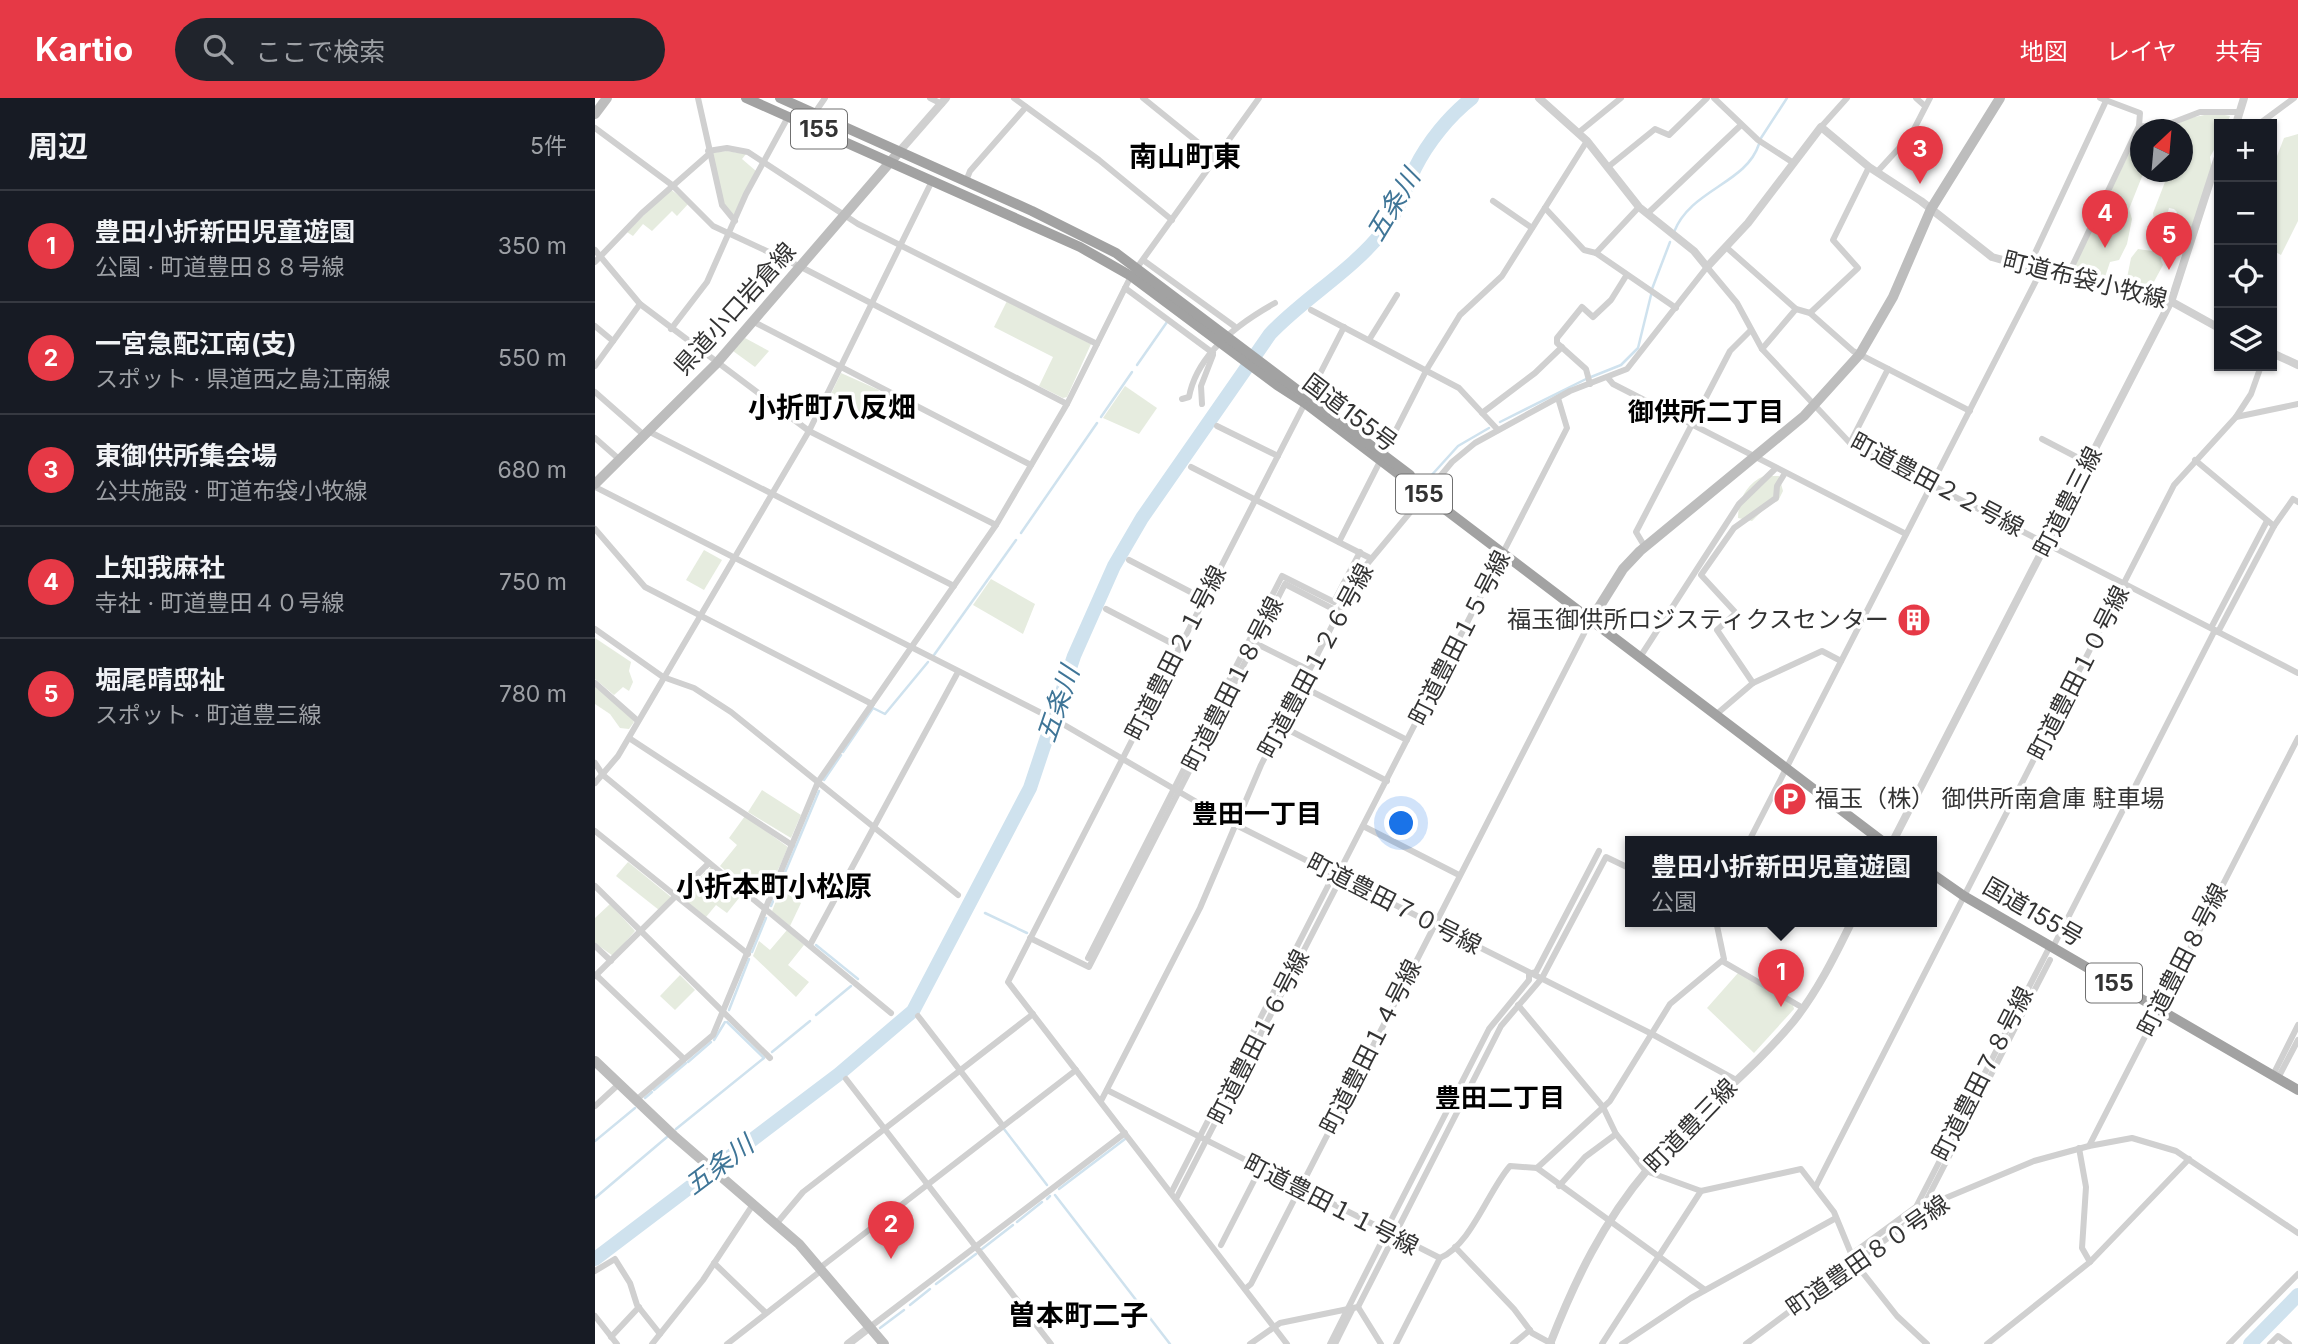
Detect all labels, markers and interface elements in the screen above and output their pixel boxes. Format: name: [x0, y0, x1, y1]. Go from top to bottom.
search box: [175, 18, 665, 81]
text: Kartio: [35, 29, 133, 69]
icon: search: [199, 30, 237, 68]
text: ここで検索: [255, 36, 385, 67]
text: 地図: [2020, 37, 2068, 66]
text: レイヤ: [2106, 37, 2177, 66]
text: 共有: [2215, 37, 2263, 66]
road number: 155: [791, 110, 847, 148]
north arrow: [2130, 119, 2193, 182]
map controls: [2214, 119, 2277, 371]
button: +: [2214, 119, 2277, 182]
pin: 3: [1897, 126, 1943, 184]
text: 周辺: [28, 128, 88, 164]
text: 5件: [530, 132, 567, 160]
district label: 南山町東: [1129, 139, 1241, 173]
water label: 五条川: [1359, 161, 1427, 246]
button: −: [2214, 182, 2277, 245]
pin: 4: [2082, 190, 2128, 248]
pin: 5: [2146, 212, 2192, 270]
text: 豊田小折新田児童遊園: [95, 216, 355, 247]
text: 1: [46, 232, 56, 260]
text: 350 m: [498, 232, 567, 260]
street label: 県道小口岩倉線: [668, 237, 802, 381]
street label: 町道布袋小牧線: [2000, 245, 2170, 314]
button: locate: [2214, 245, 2277, 308]
text: 公園 · 町道豊田８８号線: [95, 253, 345, 281]
button: layers: [2214, 308, 2277, 371]
text: 一宮急配江南(支): [95, 328, 297, 359]
text: 2: [44, 344, 58, 372]
text: 550 m: [498, 344, 567, 372]
text: スポット · 県道西之島江南線: [95, 365, 391, 393]
street label: 国道155号: [1297, 368, 1403, 458]
district label: 小折町八反畑: [748, 390, 916, 424]
district label: 御供所二丁目: [1628, 396, 1784, 427]
street label: 町道豊田２２号線: [1846, 427, 2029, 542]
text: 東御供所集会場: [95, 440, 277, 471]
street label: 町道豊三線: [2027, 442, 2108, 562]
text: 3: [44, 456, 58, 484]
text: 680 m: [497, 456, 567, 484]
road number: 155: [1396, 474, 1452, 514]
text: 公共施設 · 町道布袋小牧線: [95, 477, 368, 505]
street label: 町道豊田１５号線: [1403, 546, 1516, 730]
text: 上知我麻社: [95, 552, 225, 583]
street label: 町道豊田１２６号線: [1252, 559, 1379, 763]
street label: 町道豊田２１号線: [1119, 561, 1232, 745]
text: 4: [43, 568, 59, 596]
text: 750 m: [499, 568, 567, 596]
street label: 町道豊田１０号線: [2022, 581, 2135, 765]
text: 寺社 · 町道豊田４０号線: [95, 589, 345, 617]
street label: 町道豊田１８号線: [1176, 592, 1289, 776]
building icon: 福玉御供所ロジスティクスセンター: [1895, 601, 1933, 639]
place label: 福玉御供所ロジスティクスセンター: [1507, 605, 1889, 634]
water label: 五条川: [1030, 659, 1086, 746]
text: 堀尾晴邸祉: [95, 664, 225, 695]
text: 5: [44, 680, 58, 708]
text: 780 m: [499, 680, 567, 708]
text: スポット · 町道豊三線: [95, 701, 322, 729]
parking icon: 福玉（株） 御供所南倉庫 駐車場: [1771, 780, 1809, 818]
place label: 福玉（株） 御供所南倉庫 駐車場: [1815, 784, 2165, 813]
district label: 豊田一丁目: [1192, 798, 1322, 829]
your location: [1384, 806, 1418, 840]
popup: [1625, 836, 1937, 927]
street label: 町道豊田７０号線: [1302, 847, 1486, 960]
text: 豊田小折新田児童遊園: [1651, 851, 1911, 882]
district label: 小折本町小松原: [676, 869, 872, 903]
street label: 国道155号: [1978, 871, 2089, 952]
street label: 町道豊田８号線: [2131, 878, 2234, 1041]
text: 公園: [1651, 888, 1697, 916]
street label: 町道豊田１６号線: [1202, 945, 1315, 1129]
pin: 1: [1758, 949, 1804, 1007]
street label: 町道豊田１４号線: [1314, 955, 1427, 1139]
road number: 155: [2086, 964, 2142, 1002]
street label: 町道豊田７８号線: [1926, 982, 2039, 1166]
street label: 町道豊三線: [1639, 1072, 1743, 1179]
district label: 豊田二丁目: [1435, 1082, 1565, 1113]
water label: 五条川: [678, 1127, 762, 1200]
street label: 町道豊田１１号線: [1239, 1148, 1423, 1261]
street label: 町道豊田８０号線: [1781, 1189, 1955, 1323]
pin: 2: [868, 1201, 914, 1259]
district label: 曽本町二子: [1008, 1298, 1148, 1332]

